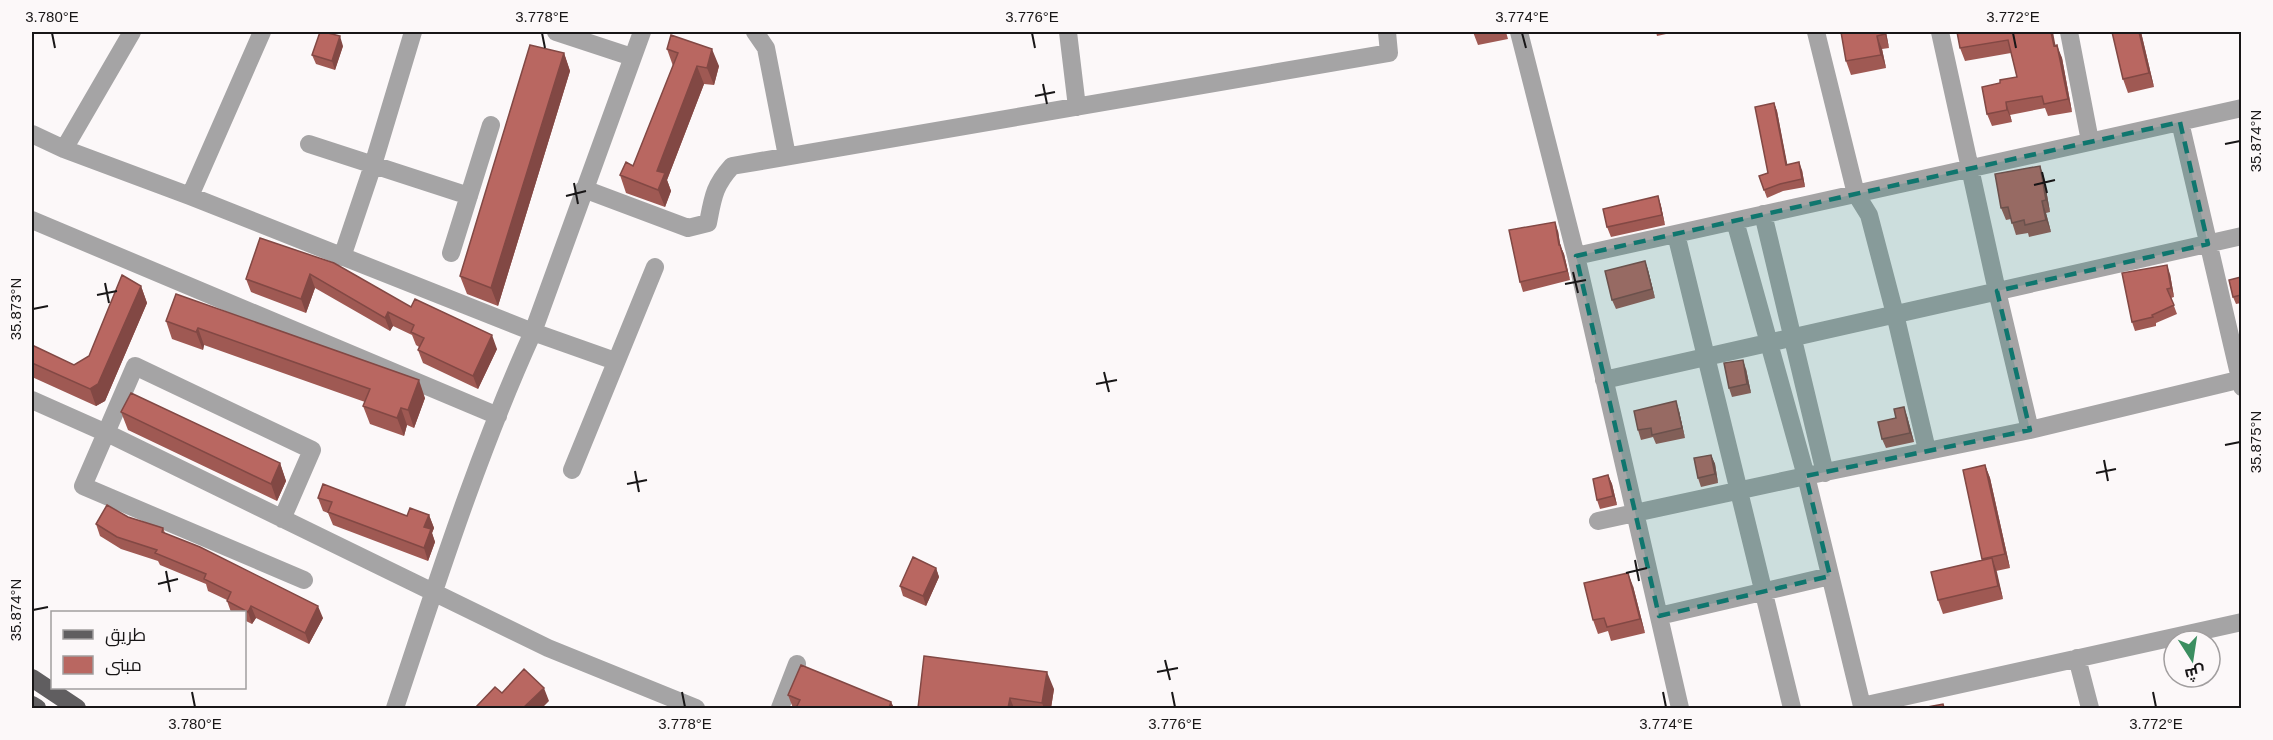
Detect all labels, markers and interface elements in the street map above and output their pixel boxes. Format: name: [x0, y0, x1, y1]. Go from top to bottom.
text: 3.780°E: [25, 8, 79, 25]
text: 3.778°E: [515, 8, 569, 25]
text: 3.776°E: [1005, 8, 1059, 25]
text: 3.774°E: [1495, 8, 1549, 25]
text: 3.772°E: [1986, 8, 2040, 25]
text: 35.874°N: [2247, 110, 2264, 172]
text: 35.873°N: [7, 278, 24, 340]
text: 35.875°N: [2247, 411, 2264, 473]
text: 35.874°N: [7, 579, 24, 641]
legend: [51, 611, 246, 689]
text: طريق: [105, 625, 146, 647]
north arrow: [2162, 629, 2222, 689]
text: مبنى: [105, 655, 142, 676]
text: ش: [2183, 662, 2207, 684]
text: 3.780°E: [168, 715, 222, 732]
text: 3.778°E: [658, 715, 712, 732]
text: 3.776°E: [1148, 715, 1202, 732]
text: 3.774°E: [1639, 715, 1693, 732]
text: 3.772°E: [2129, 715, 2183, 732]

